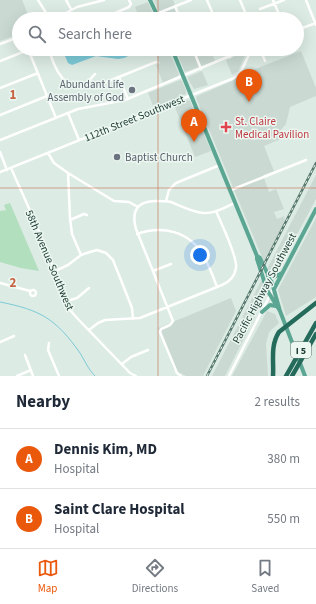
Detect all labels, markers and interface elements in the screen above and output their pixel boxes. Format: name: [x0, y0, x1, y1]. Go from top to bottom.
search box: [12, 12, 304, 56]
icon: search: [26, 23, 48, 45]
text: Search here: [58, 24, 132, 45]
pin: B: [236, 69, 262, 102]
place label: Abundant Life Assembly of God: [48, 77, 125, 105]
marker: Abundant Life Assembly of God: [127, 85, 137, 95]
text: 1: [10, 86, 17, 104]
street label: 112th Street Southwest: [82, 91, 187, 145]
pin: A: [181, 109, 207, 142]
place label: St. Claire Medical Pavilion: [235, 114, 309, 142]
marker: St. Claire Medical Pavilion: [220, 121, 232, 133]
place label: Baptist Church: [125, 150, 193, 165]
marker: Baptist Church: [112, 152, 122, 162]
street label: 58th Avenue Southwest: [22, 208, 78, 313]
street label: Pacific Highway Southwest: [229, 230, 300, 346]
your location: [190, 245, 210, 265]
text: 2: [10, 274, 17, 292]
road number: I 5: [291, 342, 311, 358]
text: Nearby: [16, 390, 70, 414]
text: 2 results: [255, 393, 300, 411]
text: Dennis Kim, MD: [54, 439, 157, 460]
text: A: [25, 450, 33, 468]
text: 380 m: [267, 450, 300, 468]
text: Hospital: [54, 460, 99, 478]
text: Saint Clare Hospital: [54, 499, 185, 520]
text: B: [25, 510, 33, 528]
text: 550 m: [267, 510, 300, 528]
text: Hospital: [54, 520, 99, 538]
tab: Map: [37, 557, 59, 596]
tab: Directions: [132, 557, 178, 596]
tab: Saved: [251, 557, 279, 596]

